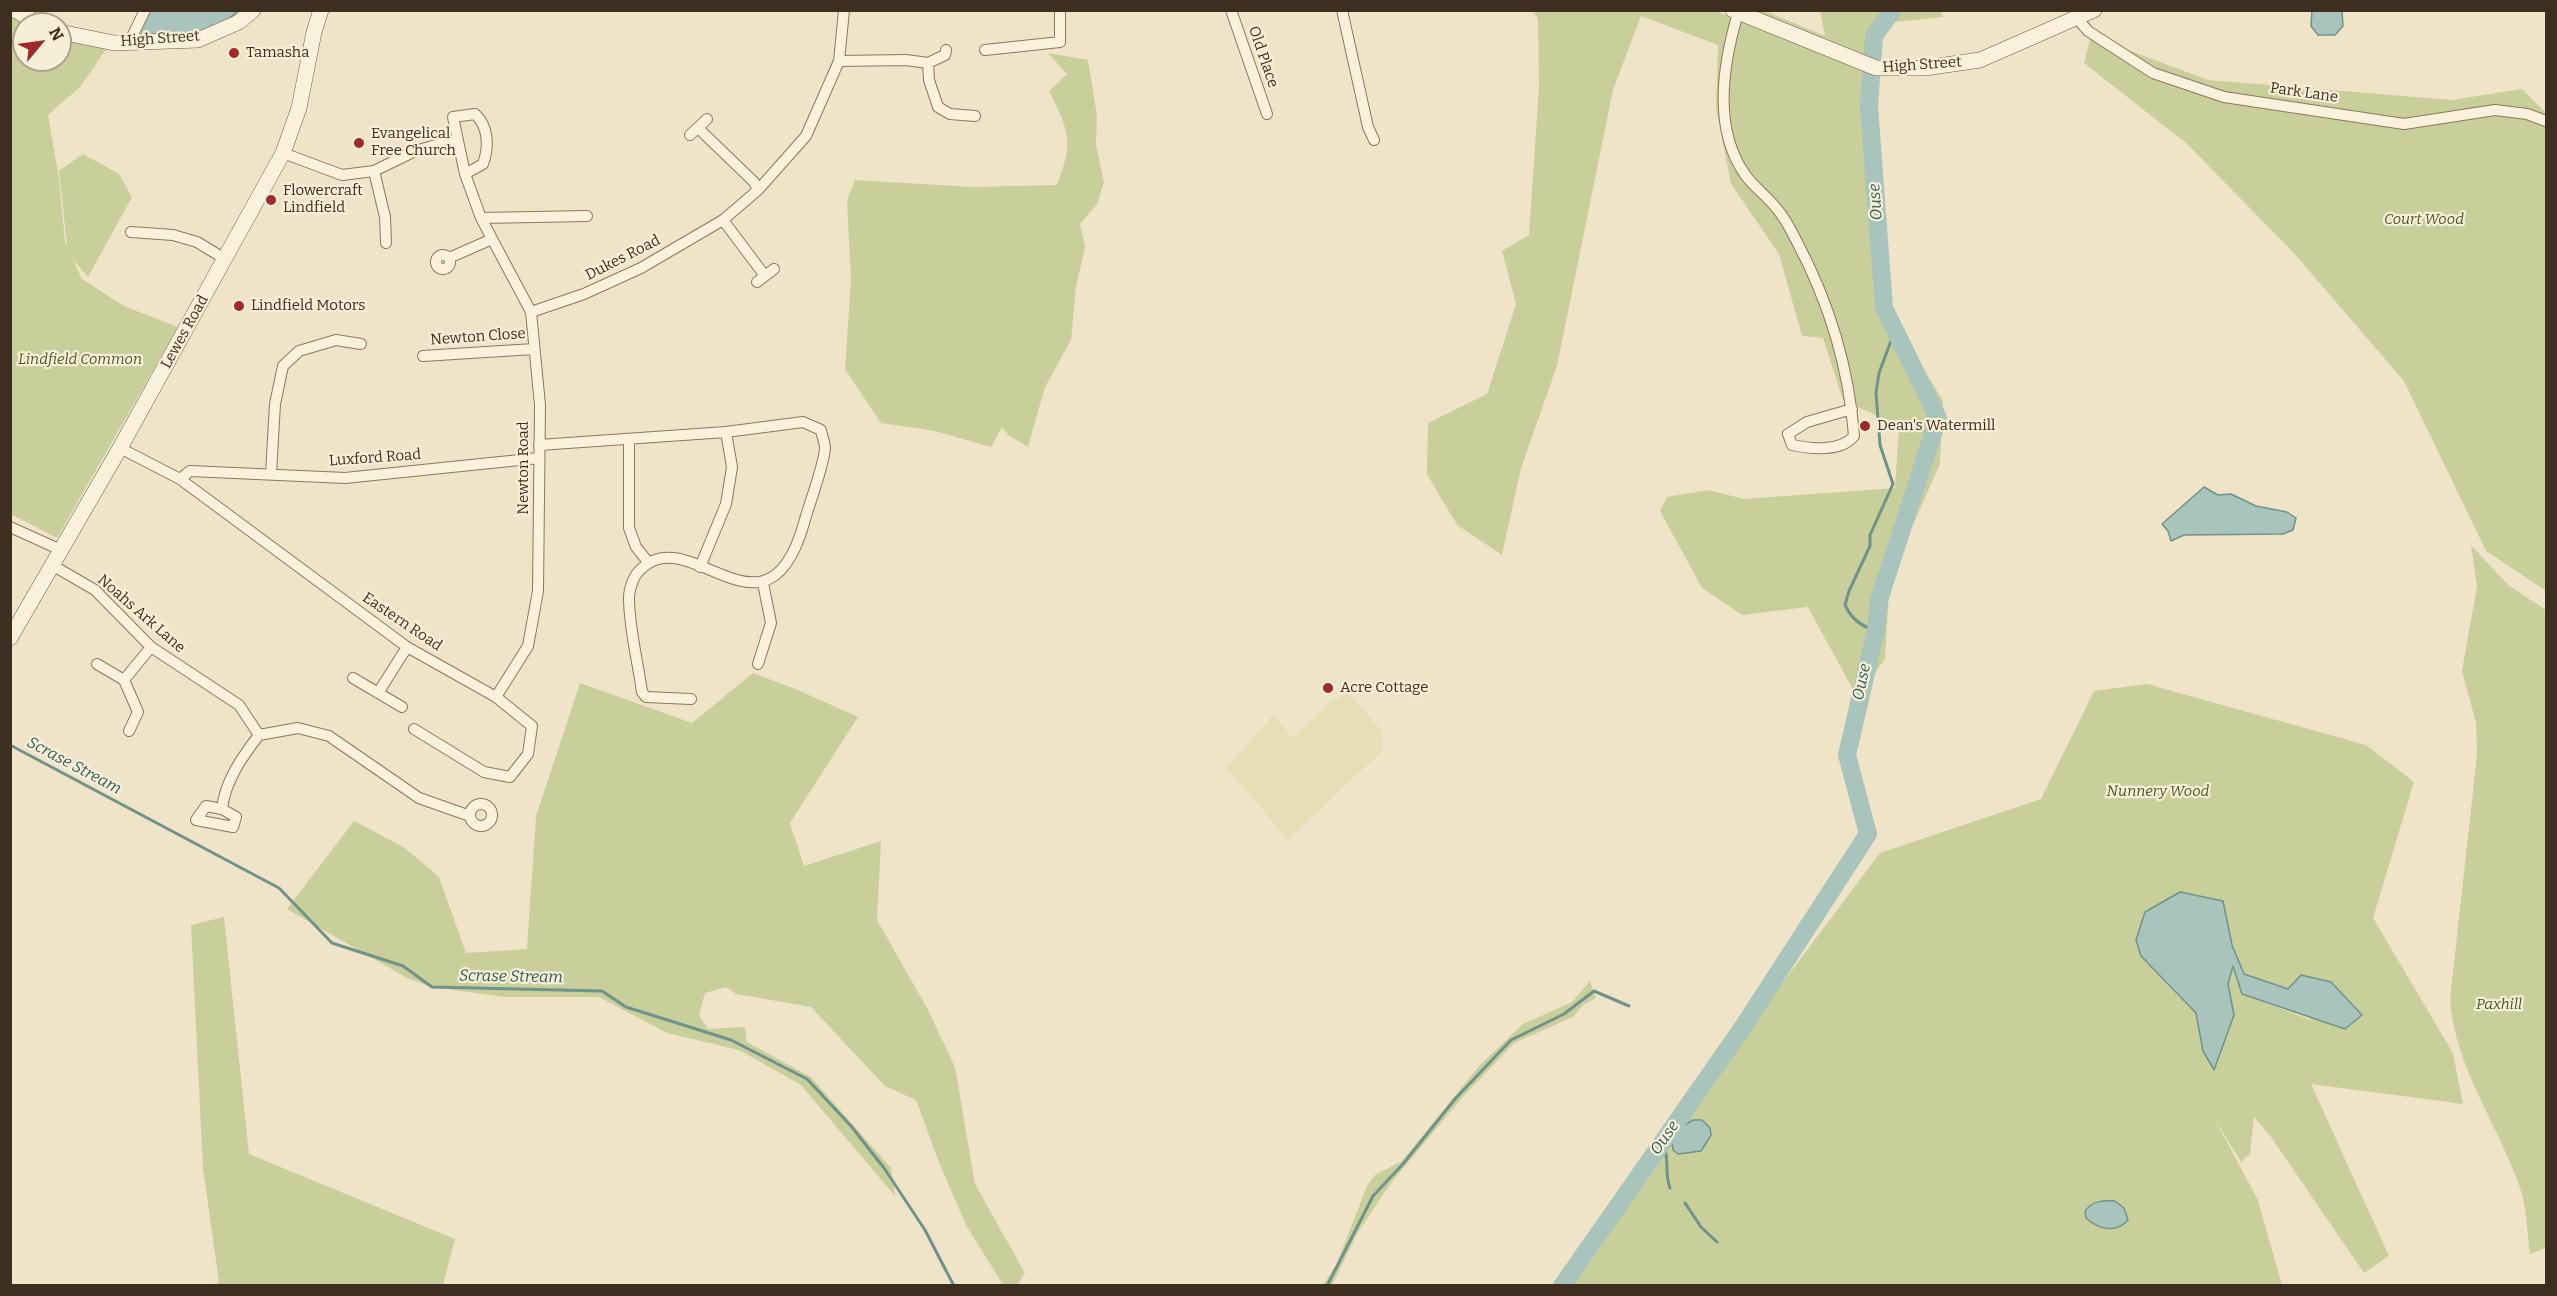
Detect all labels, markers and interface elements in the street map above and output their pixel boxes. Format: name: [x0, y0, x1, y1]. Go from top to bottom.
north arrow: [12, 12, 72, 72]
text: N: [45, 24, 68, 44]
street label: Old Place: [1244, 24, 1282, 90]
street label: High Street: [120, 27, 200, 51]
place label: Tamasha: [246, 44, 309, 62]
marker: Tamasha: [227, 46, 241, 60]
street label: High Street: [1882, 53, 1962, 77]
street label: Park Lane: [2269, 79, 2339, 107]
place label: Evangelical Free Church: [371, 125, 456, 160]
marker: Evangelical Free Church: [352, 136, 366, 150]
place label: Flowercraft Lindfield: [283, 182, 363, 217]
water label: Ouse: [1865, 183, 1887, 221]
marker: Flowercraft Lindfield: [264, 193, 278, 207]
park label: Court Wood: [2384, 211, 2464, 229]
street label: Dukes Road: [583, 231, 663, 285]
street label: Lewes Road: [157, 292, 213, 372]
place label: Lindfield Motors: [251, 297, 365, 315]
marker: Lindfield Motors: [232, 299, 246, 313]
street label: Newton Close: [430, 325, 526, 349]
park label: Lindfield Common: [18, 351, 142, 369]
place label: Dean's Watermill: [1877, 417, 1995, 435]
marker: Dean's Watermill: [1858, 419, 1872, 433]
street label: Newton Road: [515, 421, 533, 515]
street label: Luxford Road: [328, 446, 422, 470]
street label: Noahs Ark Lane: [94, 571, 188, 657]
street label: Eastern Road: [359, 589, 445, 655]
water label: Ouse: [1849, 662, 1875, 702]
place label: Acre Cottage: [1340, 679, 1429, 697]
marker: Acre Cottage: [1321, 681, 1335, 695]
water label: Scrase Stream: [24, 733, 124, 799]
park label: Nunnery Wood: [2107, 783, 2209, 801]
water label: Scrase Stream: [459, 966, 563, 988]
park label: Paxhill: [2476, 996, 2522, 1014]
water label: Ouse: [1647, 1117, 1683, 1159]

